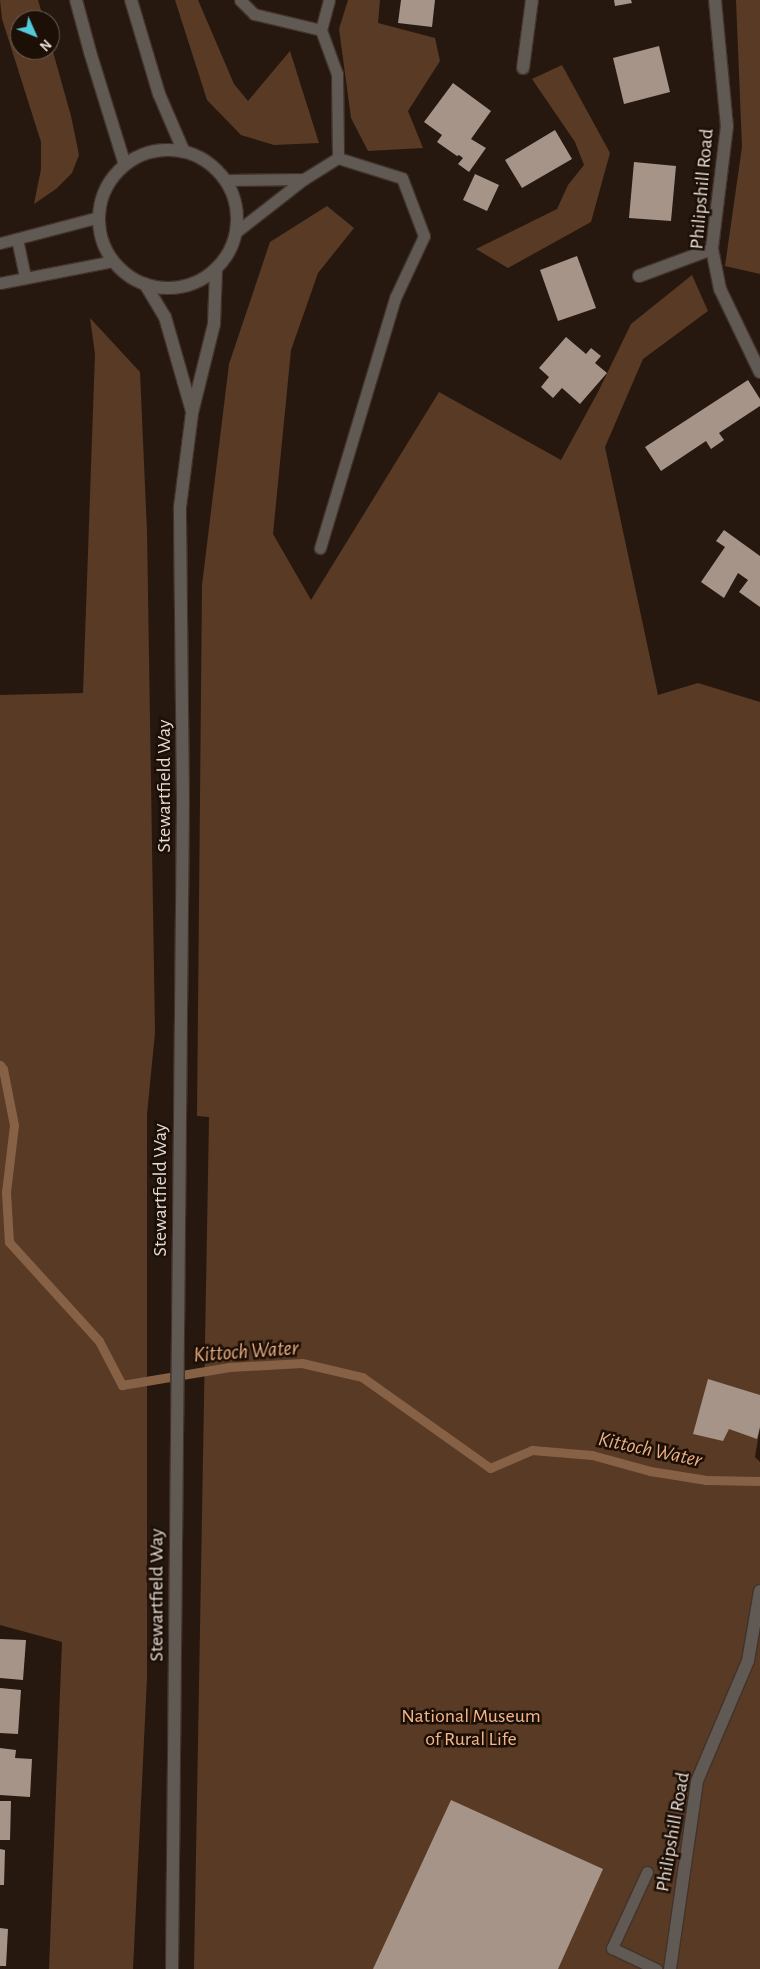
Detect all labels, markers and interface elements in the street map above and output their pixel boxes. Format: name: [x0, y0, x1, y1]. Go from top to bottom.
north arrow: [10, 10, 60, 60]
text: N: [37, 36, 53, 53]
street label: Philipshill Road: [685, 128, 719, 250]
street label: Stewartfield Way: [152, 719, 176, 853]
street label: Stewartfield Way: [148, 1123, 172, 1257]
water label: Kittoch Water: [193, 1336, 299, 1368]
water label: Kittoch Water: [596, 1427, 704, 1473]
street label: Stewartfield Way: [145, 1528, 169, 1662]
park label: National Museum of Rural Life: [401, 1705, 541, 1752]
street label: Philipshill Road: [651, 1770, 695, 1894]

